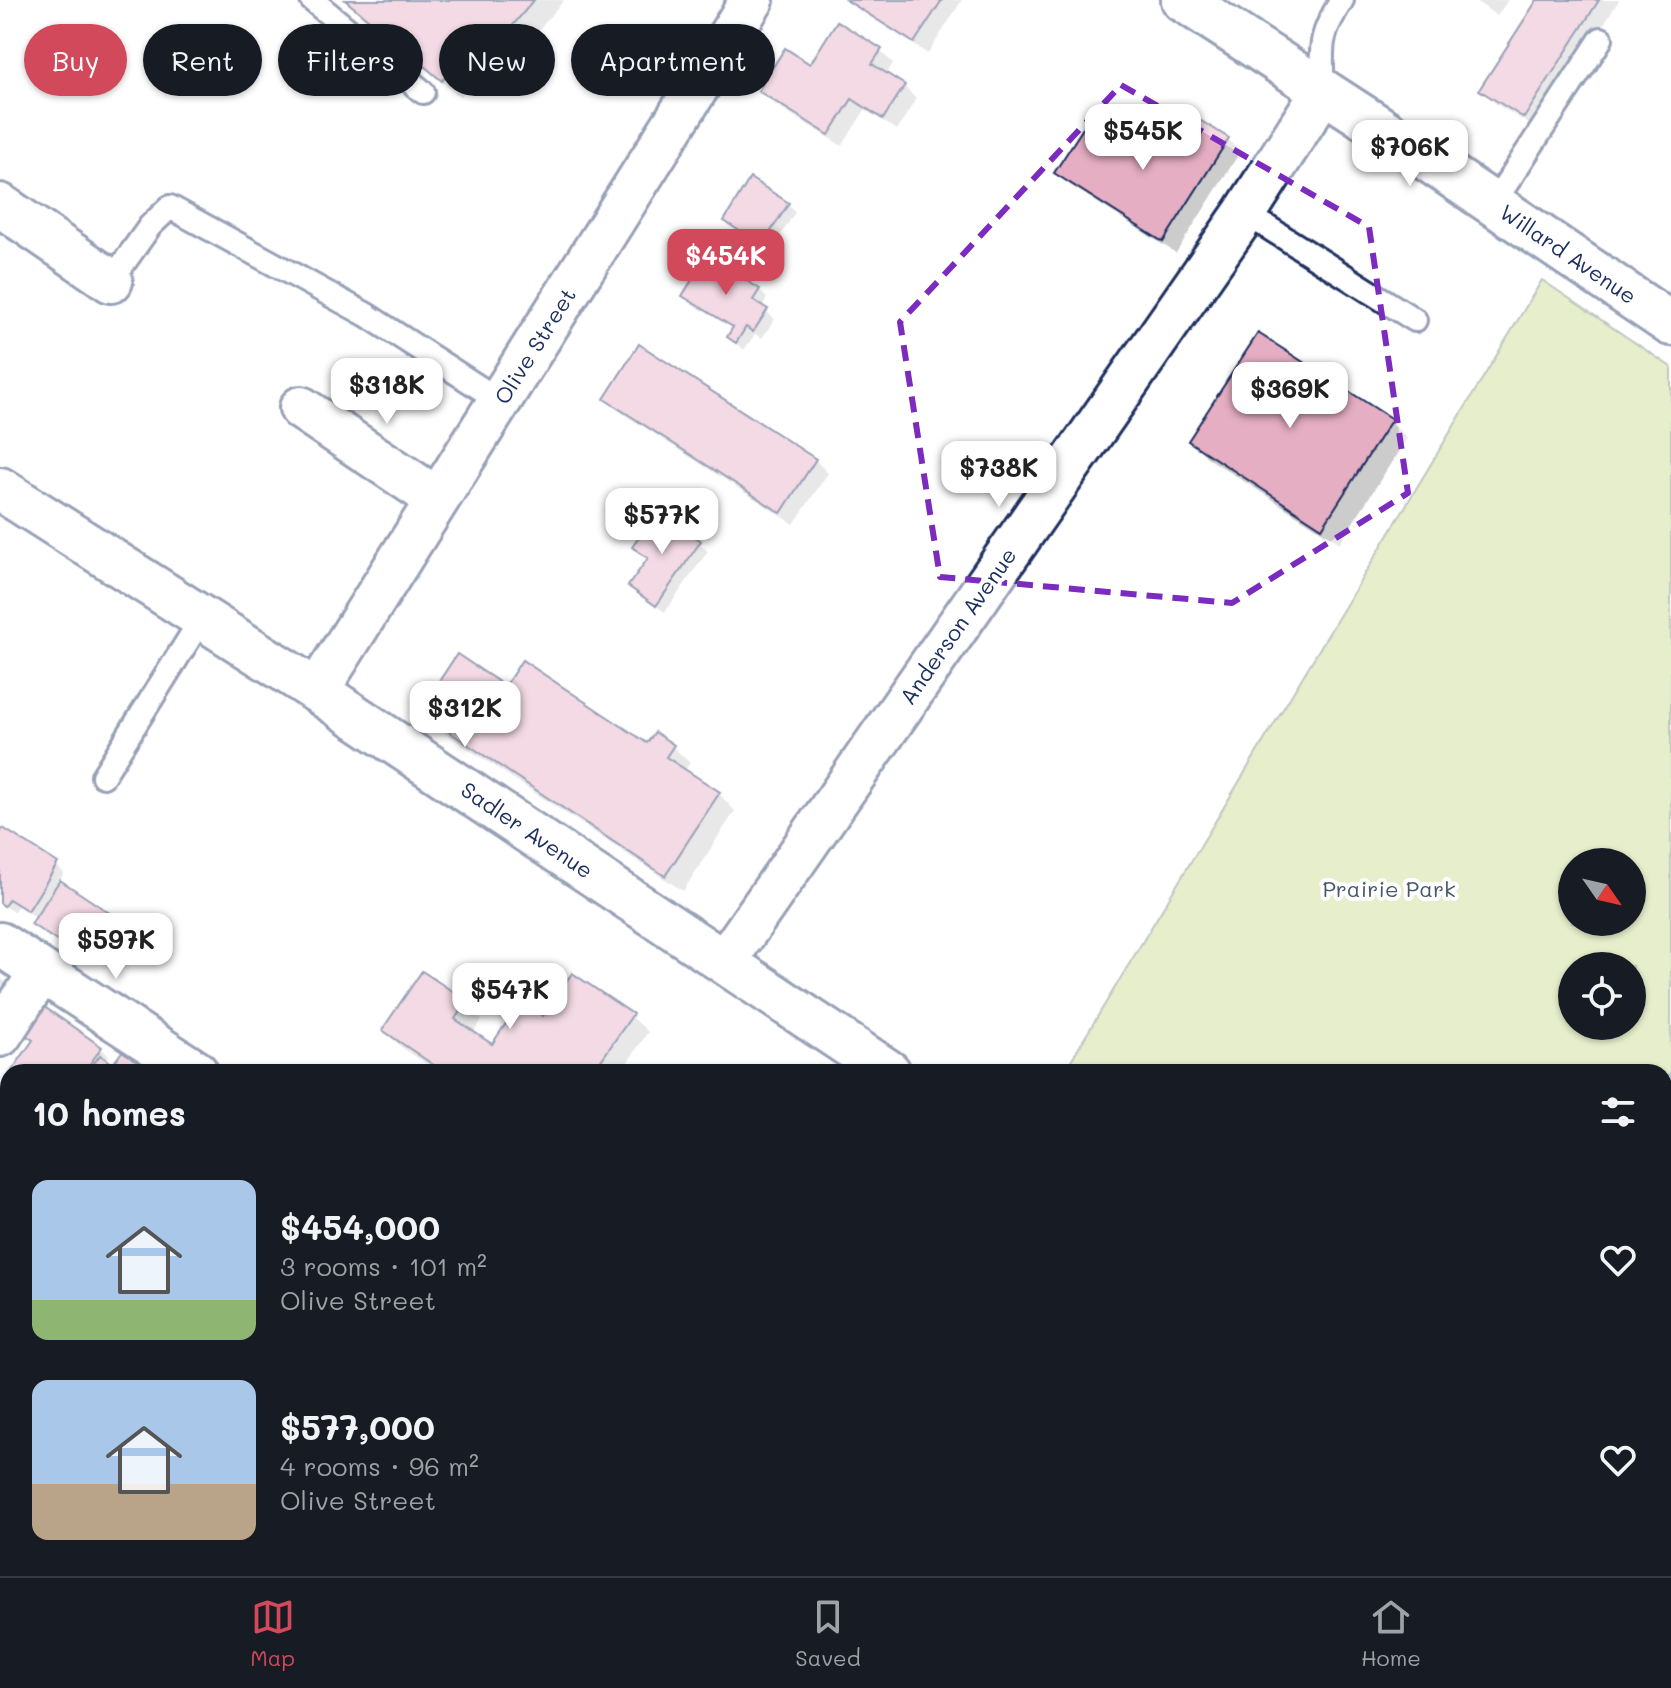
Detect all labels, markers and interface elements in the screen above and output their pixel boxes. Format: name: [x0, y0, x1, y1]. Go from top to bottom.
chip: Buy: [24, 24, 127, 96]
chip: Rent: [143, 24, 262, 96]
chip: Filters: [278, 24, 423, 96]
chip: New: [439, 24, 555, 96]
chip: Apartment: [571, 24, 775, 96]
pin: $545K: [1087, 104, 1199, 172]
text: $545K: [1103, 113, 1183, 147]
pin: $706K: [1354, 120, 1466, 188]
text: $706K: [1370, 129, 1450, 163]
street label: Willard Avenue: [1494, 197, 1642, 310]
pin: $454K: [670, 229, 782, 297]
text: $454K: [685, 238, 767, 272]
street label: Olive Street: [487, 282, 582, 409]
pin: $318K: [331, 358, 443, 426]
pin: $369K: [1234, 362, 1346, 430]
text: $318K: [349, 367, 425, 401]
text: $369K: [1250, 371, 1330, 405]
pin: $738K: [943, 441, 1055, 509]
text: $738K: [959, 450, 1039, 484]
pin: $577K: [606, 488, 718, 556]
text: $577K: [623, 497, 701, 531]
street label: Anderson Avenue: [893, 542, 1023, 710]
pin: $312K: [409, 681, 521, 749]
text: $312K: [428, 690, 502, 724]
street label: Sadler Avenue: [456, 775, 599, 884]
north arrow: [1558, 848, 1646, 936]
map controls: [1558, 848, 1646, 1040]
park label: Prairie Park: [1322, 874, 1456, 903]
pin: $597K: [60, 913, 172, 981]
text: $597K: [77, 922, 155, 956]
button: locate: [1558, 952, 1646, 1040]
pin: $547K: [454, 963, 566, 1031]
text: $547K: [470, 972, 550, 1006]
text: 10 homes: [32, 1090, 186, 1135]
icon: filters: [1596, 1090, 1640, 1134]
text: $454,000: [280, 1204, 440, 1249]
icon: home: [96, 1212, 192, 1308]
icon: heart: [1596, 1238, 1640, 1282]
text: 3 rooms · 101 m²: [280, 1249, 487, 1283]
text: Olive Street: [280, 1283, 436, 1317]
text: $577,000: [280, 1404, 435, 1449]
icon: home: [96, 1412, 192, 1508]
icon: heart: [1596, 1438, 1640, 1482]
text: 4 rooms · 96 m²: [280, 1449, 479, 1483]
text: Olive Street: [280, 1483, 436, 1517]
tab: Map: [250, 1595, 295, 1672]
tab: Saved: [795, 1595, 861, 1672]
tab: Home: [1361, 1595, 1421, 1672]

